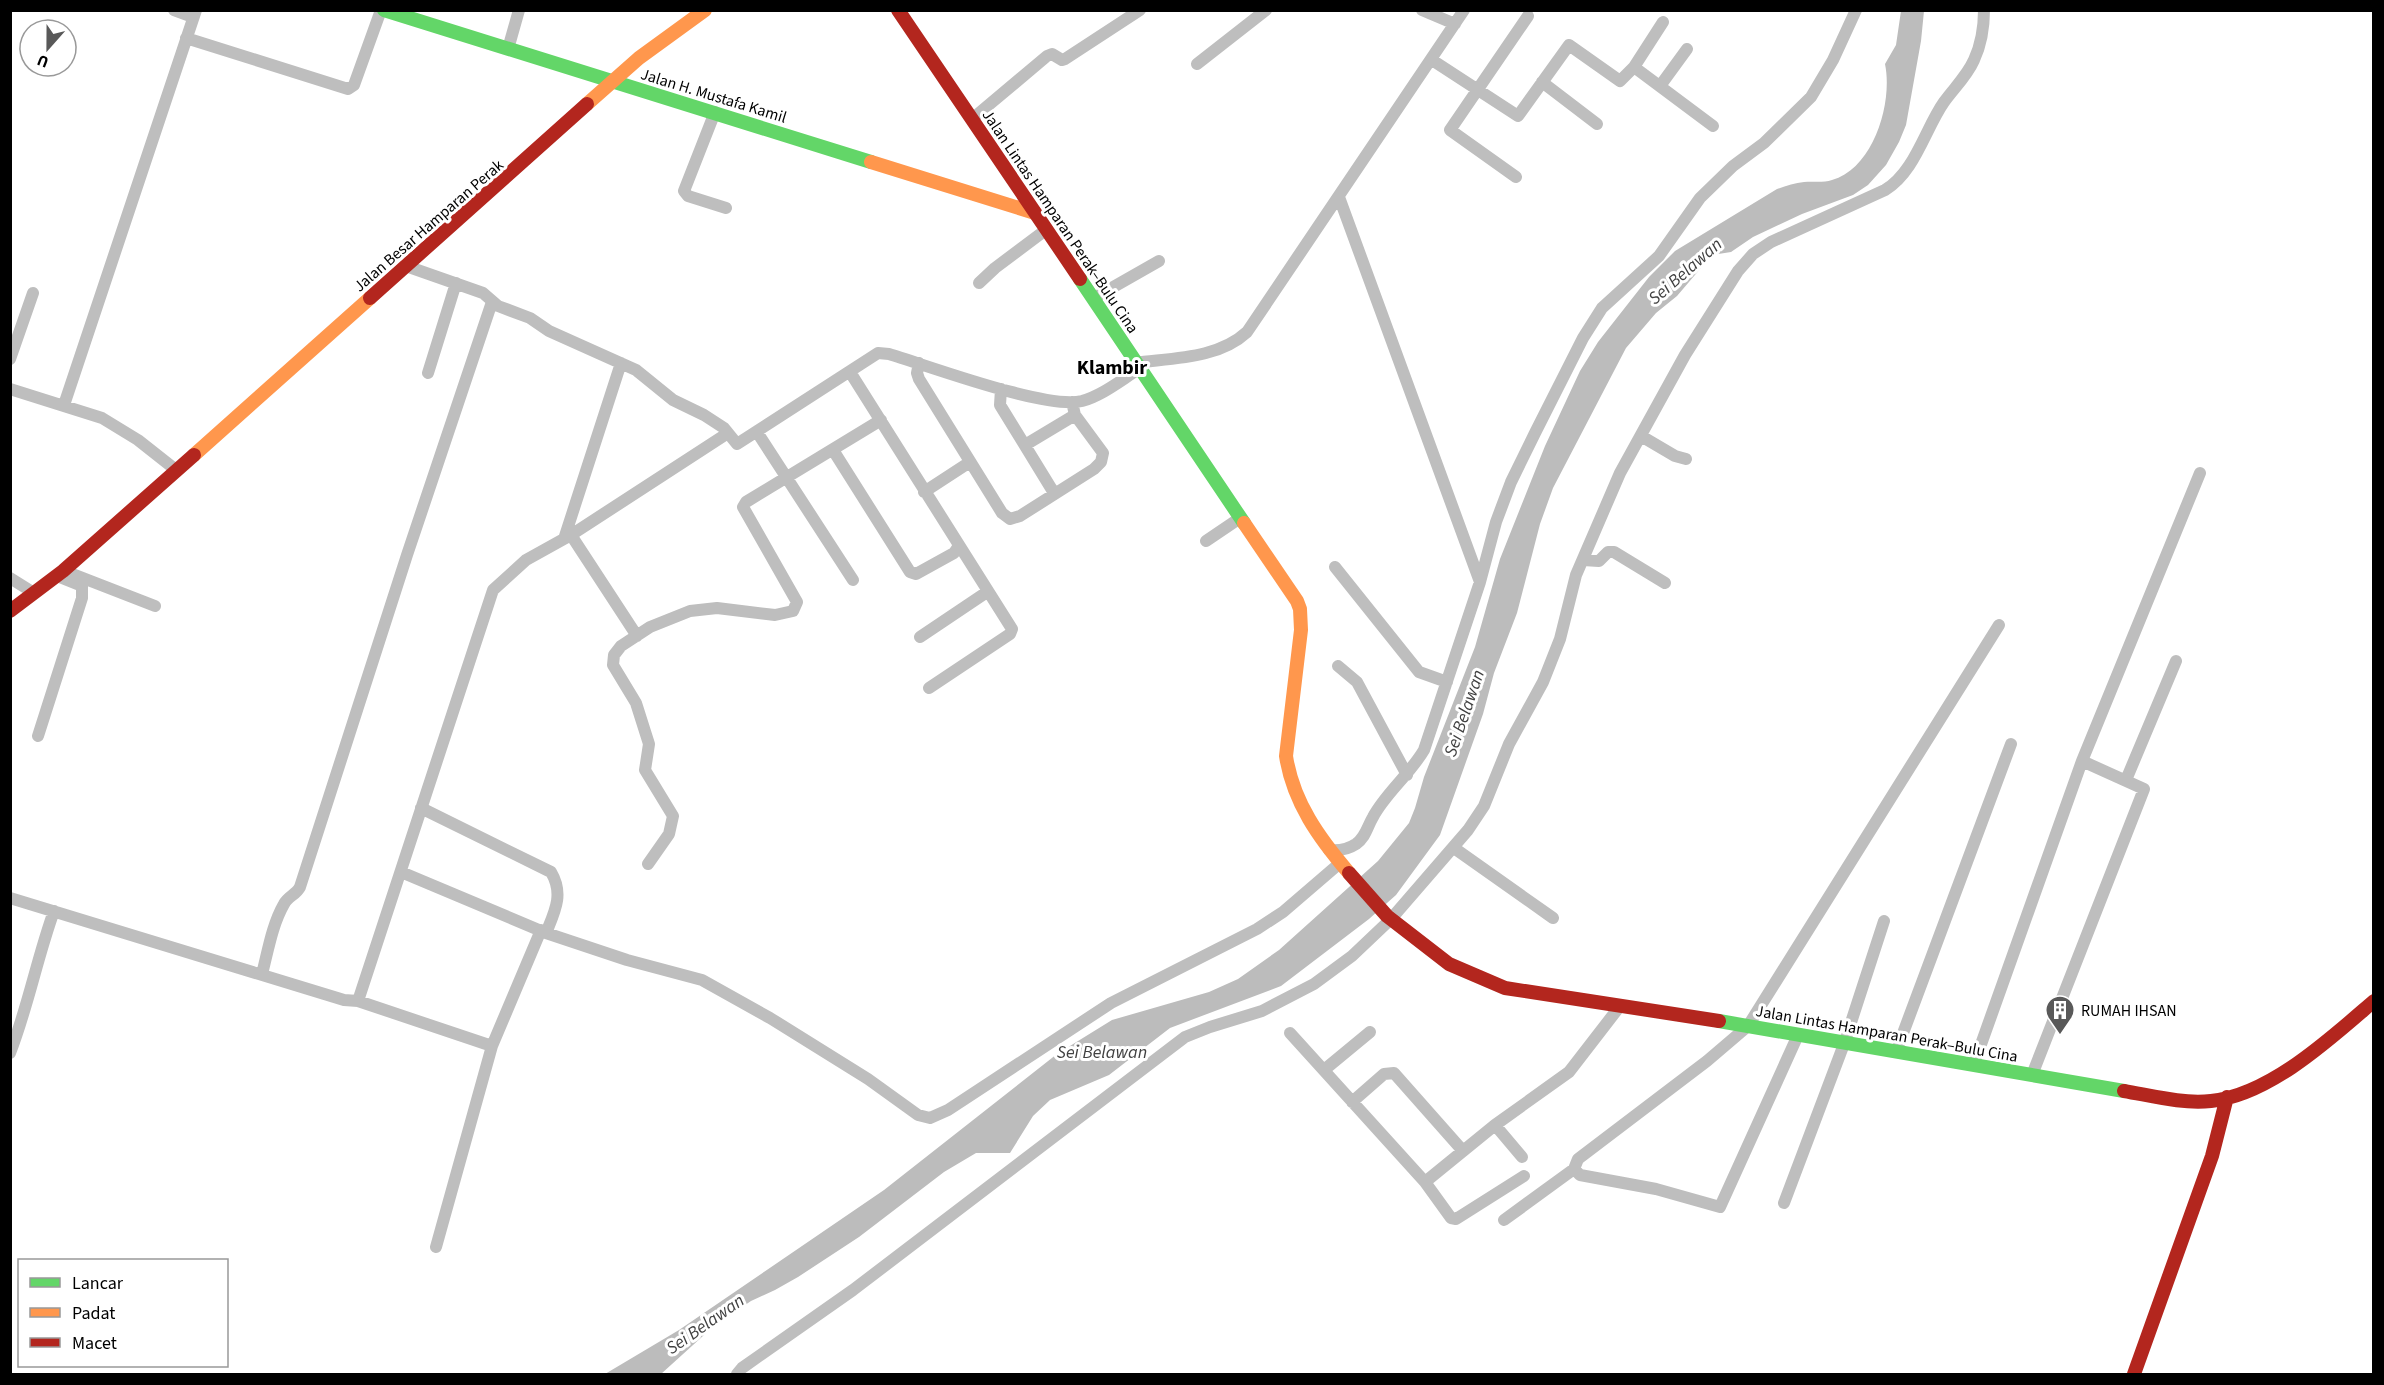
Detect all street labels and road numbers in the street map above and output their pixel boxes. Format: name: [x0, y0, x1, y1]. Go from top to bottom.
street label: Jalan H. Mustafa Kamil: [638, 63, 789, 129]
street label: Jalan Lintas Hamparan Perak–Bulu Cina: [977, 105, 1144, 338]
street label: Jalan Besar Hamparan Perak: [349, 154, 508, 297]
street label: Jalan Lintas Hamparan Perak–Bulu Cina: [1754, 1000, 2020, 1068]

